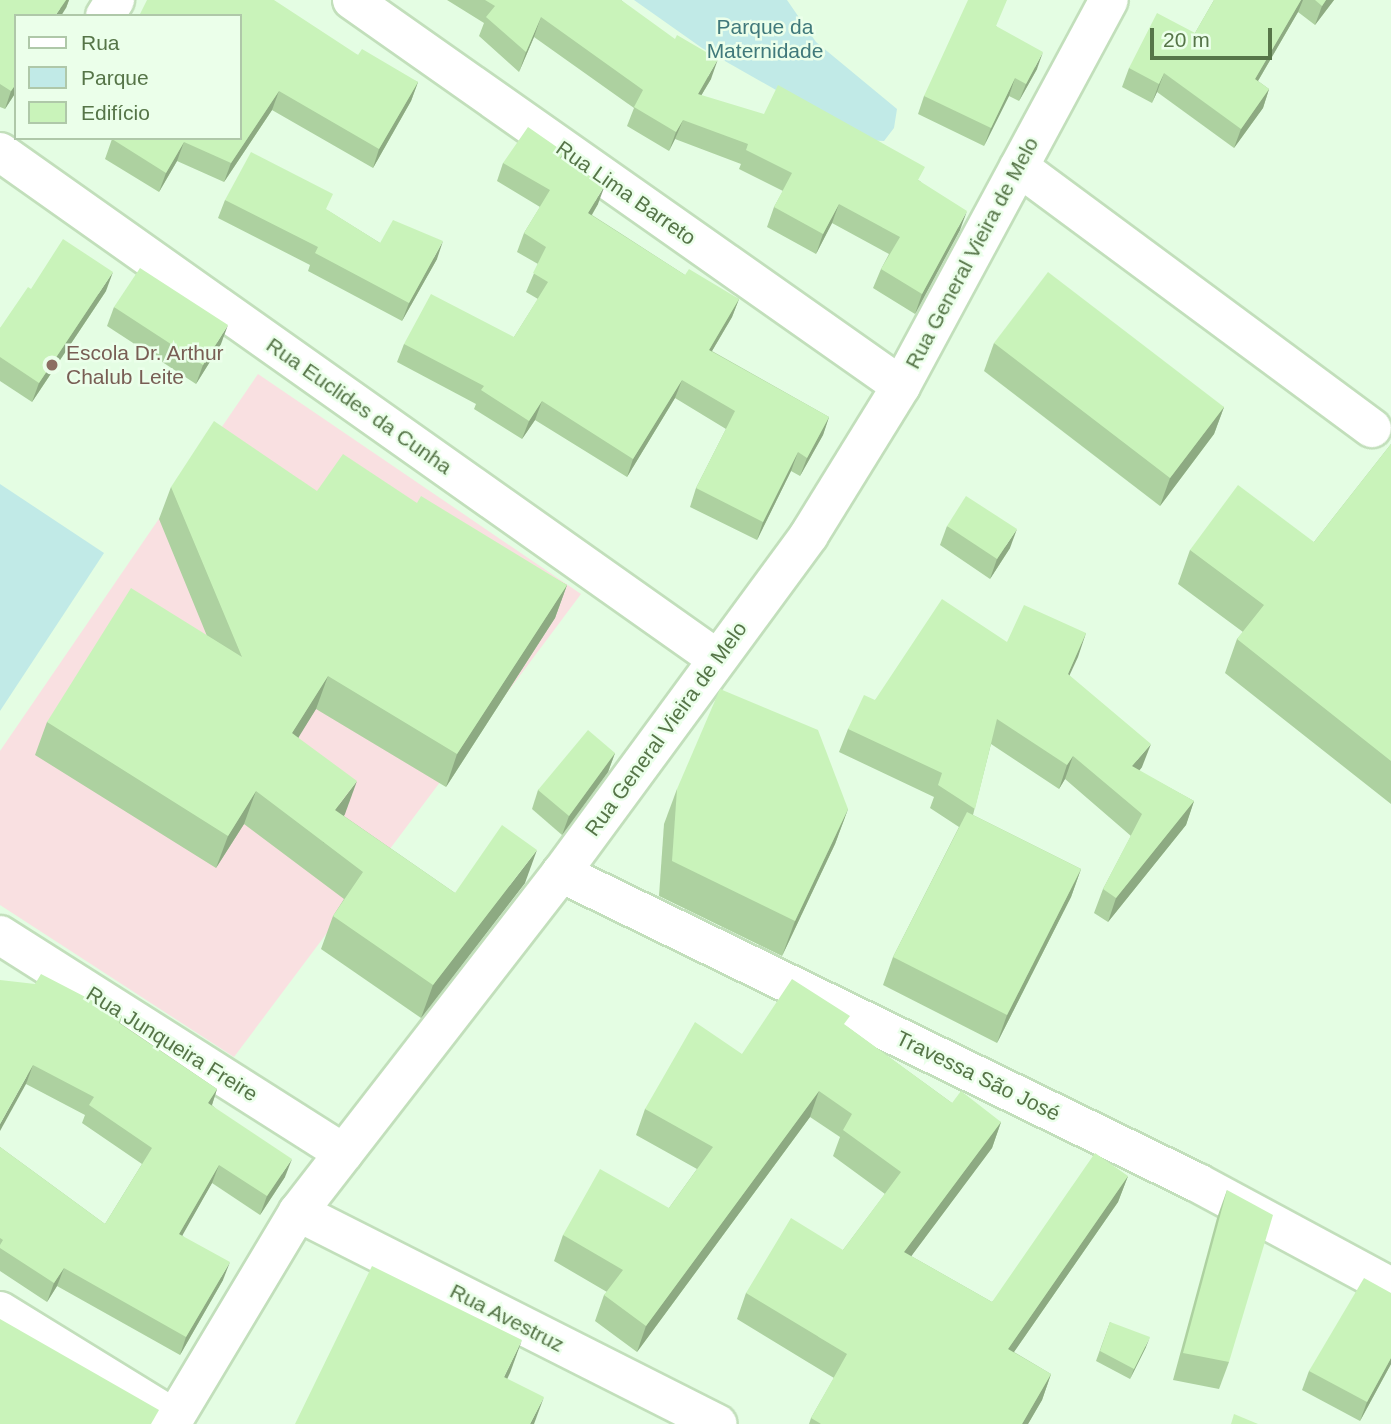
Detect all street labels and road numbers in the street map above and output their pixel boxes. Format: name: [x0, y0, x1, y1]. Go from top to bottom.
street label: Rua General Vieira de Melo: [900, 133, 1044, 373]
street label: Rua Lima Barreto: [551, 135, 701, 251]
street label: Rua Euclides da Cunha: [261, 332, 457, 480]
street label: Rua General Vieira de Melo: [580, 617, 752, 841]
street label: Rua Junqueira Freire: [82, 981, 262, 1107]
street label: Travessa São José: [892, 1025, 1064, 1127]
street label: Rua Avestruz: [445, 1278, 569, 1358]

